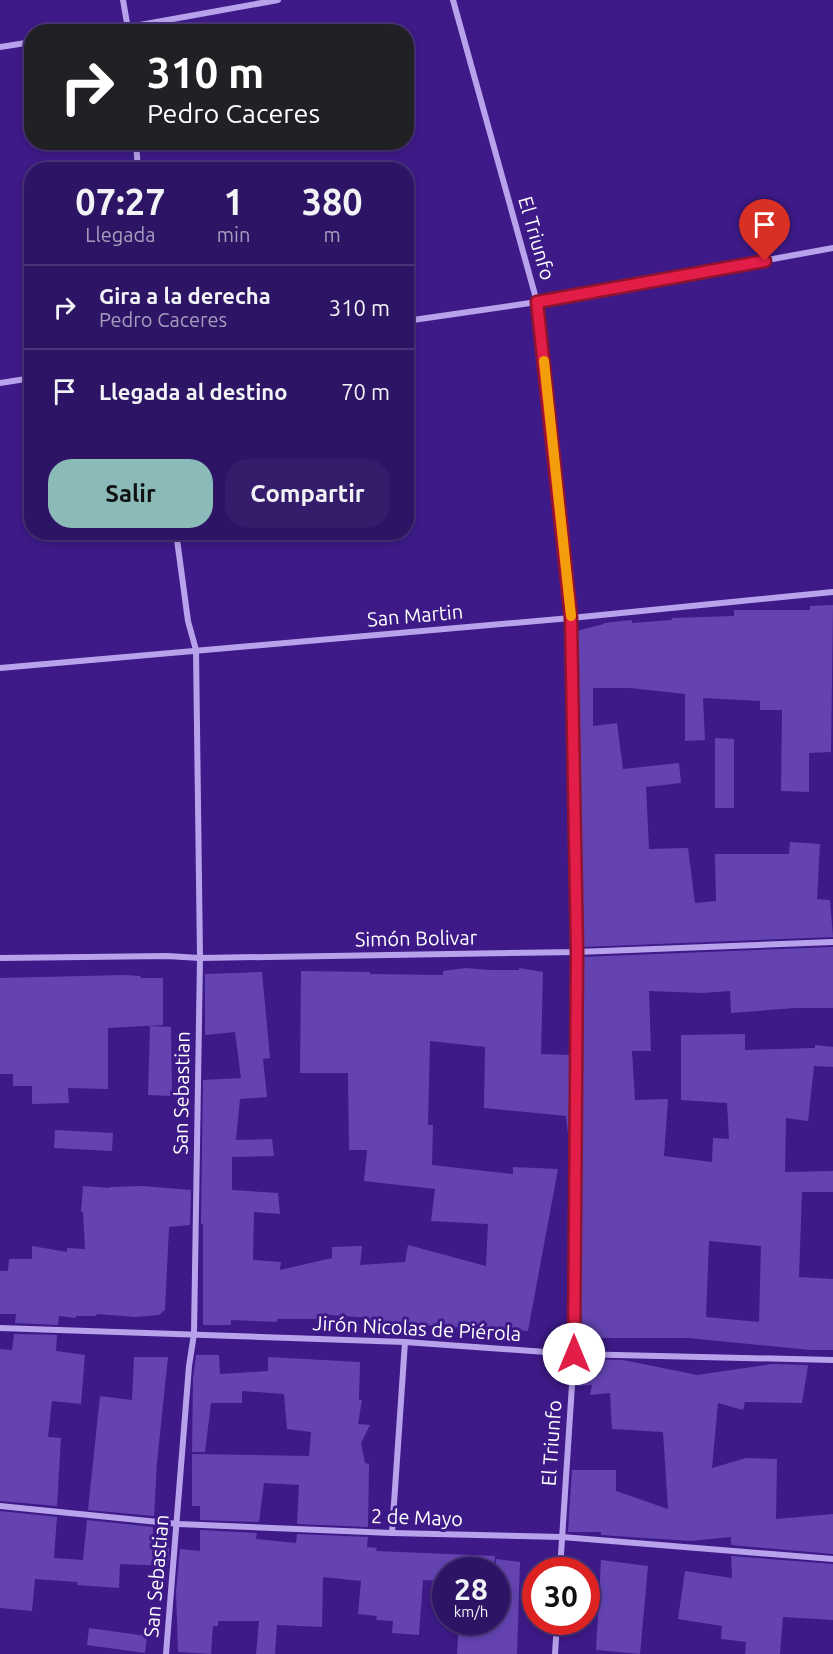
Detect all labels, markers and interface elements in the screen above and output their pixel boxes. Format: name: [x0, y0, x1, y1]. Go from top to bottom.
icon: right: [48, 48, 126, 126]
text: 310 m: [147, 49, 264, 96]
text: Pedro Caceres: [147, 98, 320, 128]
text: 07:27: [75, 181, 165, 222]
text: 1: [223, 181, 244, 222]
text: 380: [302, 181, 363, 222]
street label: El Triunfo: [514, 193, 560, 283]
pin: [739, 199, 790, 261]
icon: arrive: [748, 208, 781, 241]
text: Llegada: [85, 223, 156, 246]
text: min: [217, 223, 250, 246]
text: m: [324, 223, 341, 246]
text: Gira a la derecha: [99, 283, 271, 308]
icon: right: [48, 291, 81, 324]
text: 310 m: [329, 295, 390, 320]
text: Pedro Caceres: [99, 308, 227, 331]
icon: arrive: [48, 375, 81, 408]
text: Llegada al destino: [99, 379, 287, 404]
text: 70 m: [341, 379, 390, 404]
button: Salir: [48, 459, 213, 528]
button: Compartir: [225, 459, 390, 528]
street label: San Martin: [366, 599, 464, 631]
street label: Simón Bolivar: [355, 925, 478, 951]
street label: San Sebastian: [168, 1031, 194, 1155]
street label: Jirón Nicolas de Piérola: [312, 1311, 522, 1345]
position arrow: [542, 1322, 606, 1386]
street label: El Triunfo: [537, 1399, 565, 1487]
street label: 2 de Mayo: [371, 1504, 463, 1530]
street label: San Sebastian: [139, 1514, 173, 1638]
speed limit sign: 30: [522, 1557, 600, 1635]
text: 28: [454, 1572, 488, 1606]
text: km/h: [454, 1603, 488, 1620]

